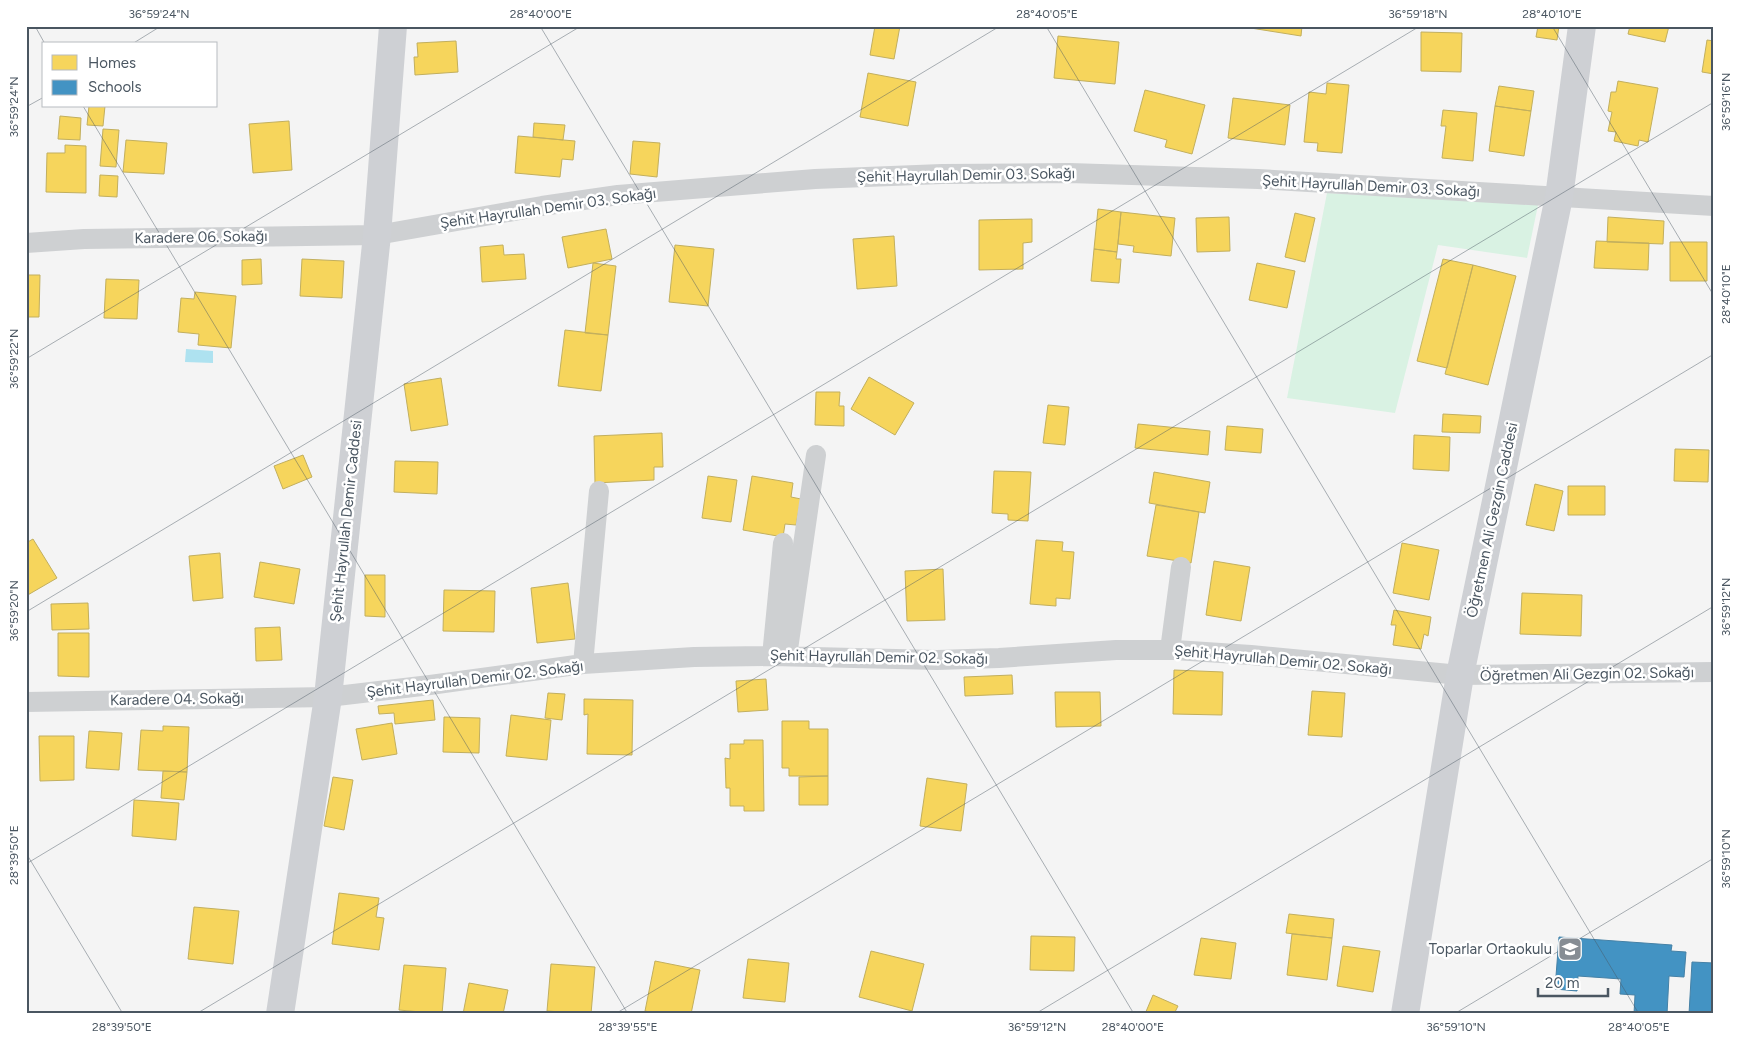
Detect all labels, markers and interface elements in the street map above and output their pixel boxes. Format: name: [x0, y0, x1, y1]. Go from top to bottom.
text: 36°59'24"N: [128, 7, 190, 21]
text: 28°40'00"E: [510, 7, 572, 21]
text: 28°40'05"E: [1016, 7, 1078, 21]
text: 36°59'18"N: [1388, 7, 1448, 21]
text: 28°40'10"E: [1522, 7, 1582, 21]
legend: [42, 42, 218, 108]
text: Homes: [88, 54, 136, 72]
text: 36°59'16"N: [1719, 73, 1733, 131]
text: 36°59'24"N: [7, 76, 21, 138]
text: Schools: [88, 78, 141, 96]
street label: Şehit Hayrullah Demir 03. Sokağı: [857, 164, 1075, 186]
street label: Şehit Hayrullah Demir 03. Sokağı: [1262, 171, 1480, 201]
street label: Şehit Hayrullah Demir 03. Sokağı: [439, 184, 657, 232]
street label: Karadere 06. Sokağı: [134, 227, 268, 247]
text: 28°40'10"E: [1719, 264, 1733, 324]
text: 36°59'22"N: [7, 329, 21, 389]
street label: Şehit Hayrullah Demir Caddesi: [326, 419, 366, 623]
street label: Öğretmen Ali Gezgin Caddesi: [1463, 421, 1521, 619]
text: 36°59'12"N: [1719, 578, 1733, 636]
text: 36°59'20"N: [7, 580, 21, 642]
street label: Şehit Hayrullah Demir 02. Sokağı: [1173, 642, 1393, 678]
street label: Şehit Hayrullah Demir 02. Sokağı: [770, 646, 988, 668]
street label: Şehit Hayrullah Demir 02. Sokağı: [366, 657, 584, 701]
street label: Öğretmen Ali Gezgin 02. Sokağı: [1480, 663, 1694, 685]
street label: Karadere 04. Sokağı: [110, 689, 244, 709]
text: 28°39'50"E: [7, 825, 21, 885]
text: 36°59'10"N: [1719, 829, 1733, 889]
school or university icon: Toparlar Ortaokulu: [1557, 936, 1583, 962]
place label: Toparlar Ortaokulu: [1429, 940, 1552, 958]
scale bar: [1538, 965, 1608, 997]
text: 20 m: [1545, 974, 1579, 992]
text: 28°39'50"E: [92, 1020, 152, 1034]
text: 28°39'55"E: [599, 1020, 657, 1034]
text: 36°59'12"N: [1008, 1020, 1066, 1034]
text: 28°40'00"E: [1102, 1020, 1164, 1034]
text: 36°59'10"N: [1426, 1020, 1486, 1034]
text: 28°40'05"E: [1608, 1020, 1670, 1034]

